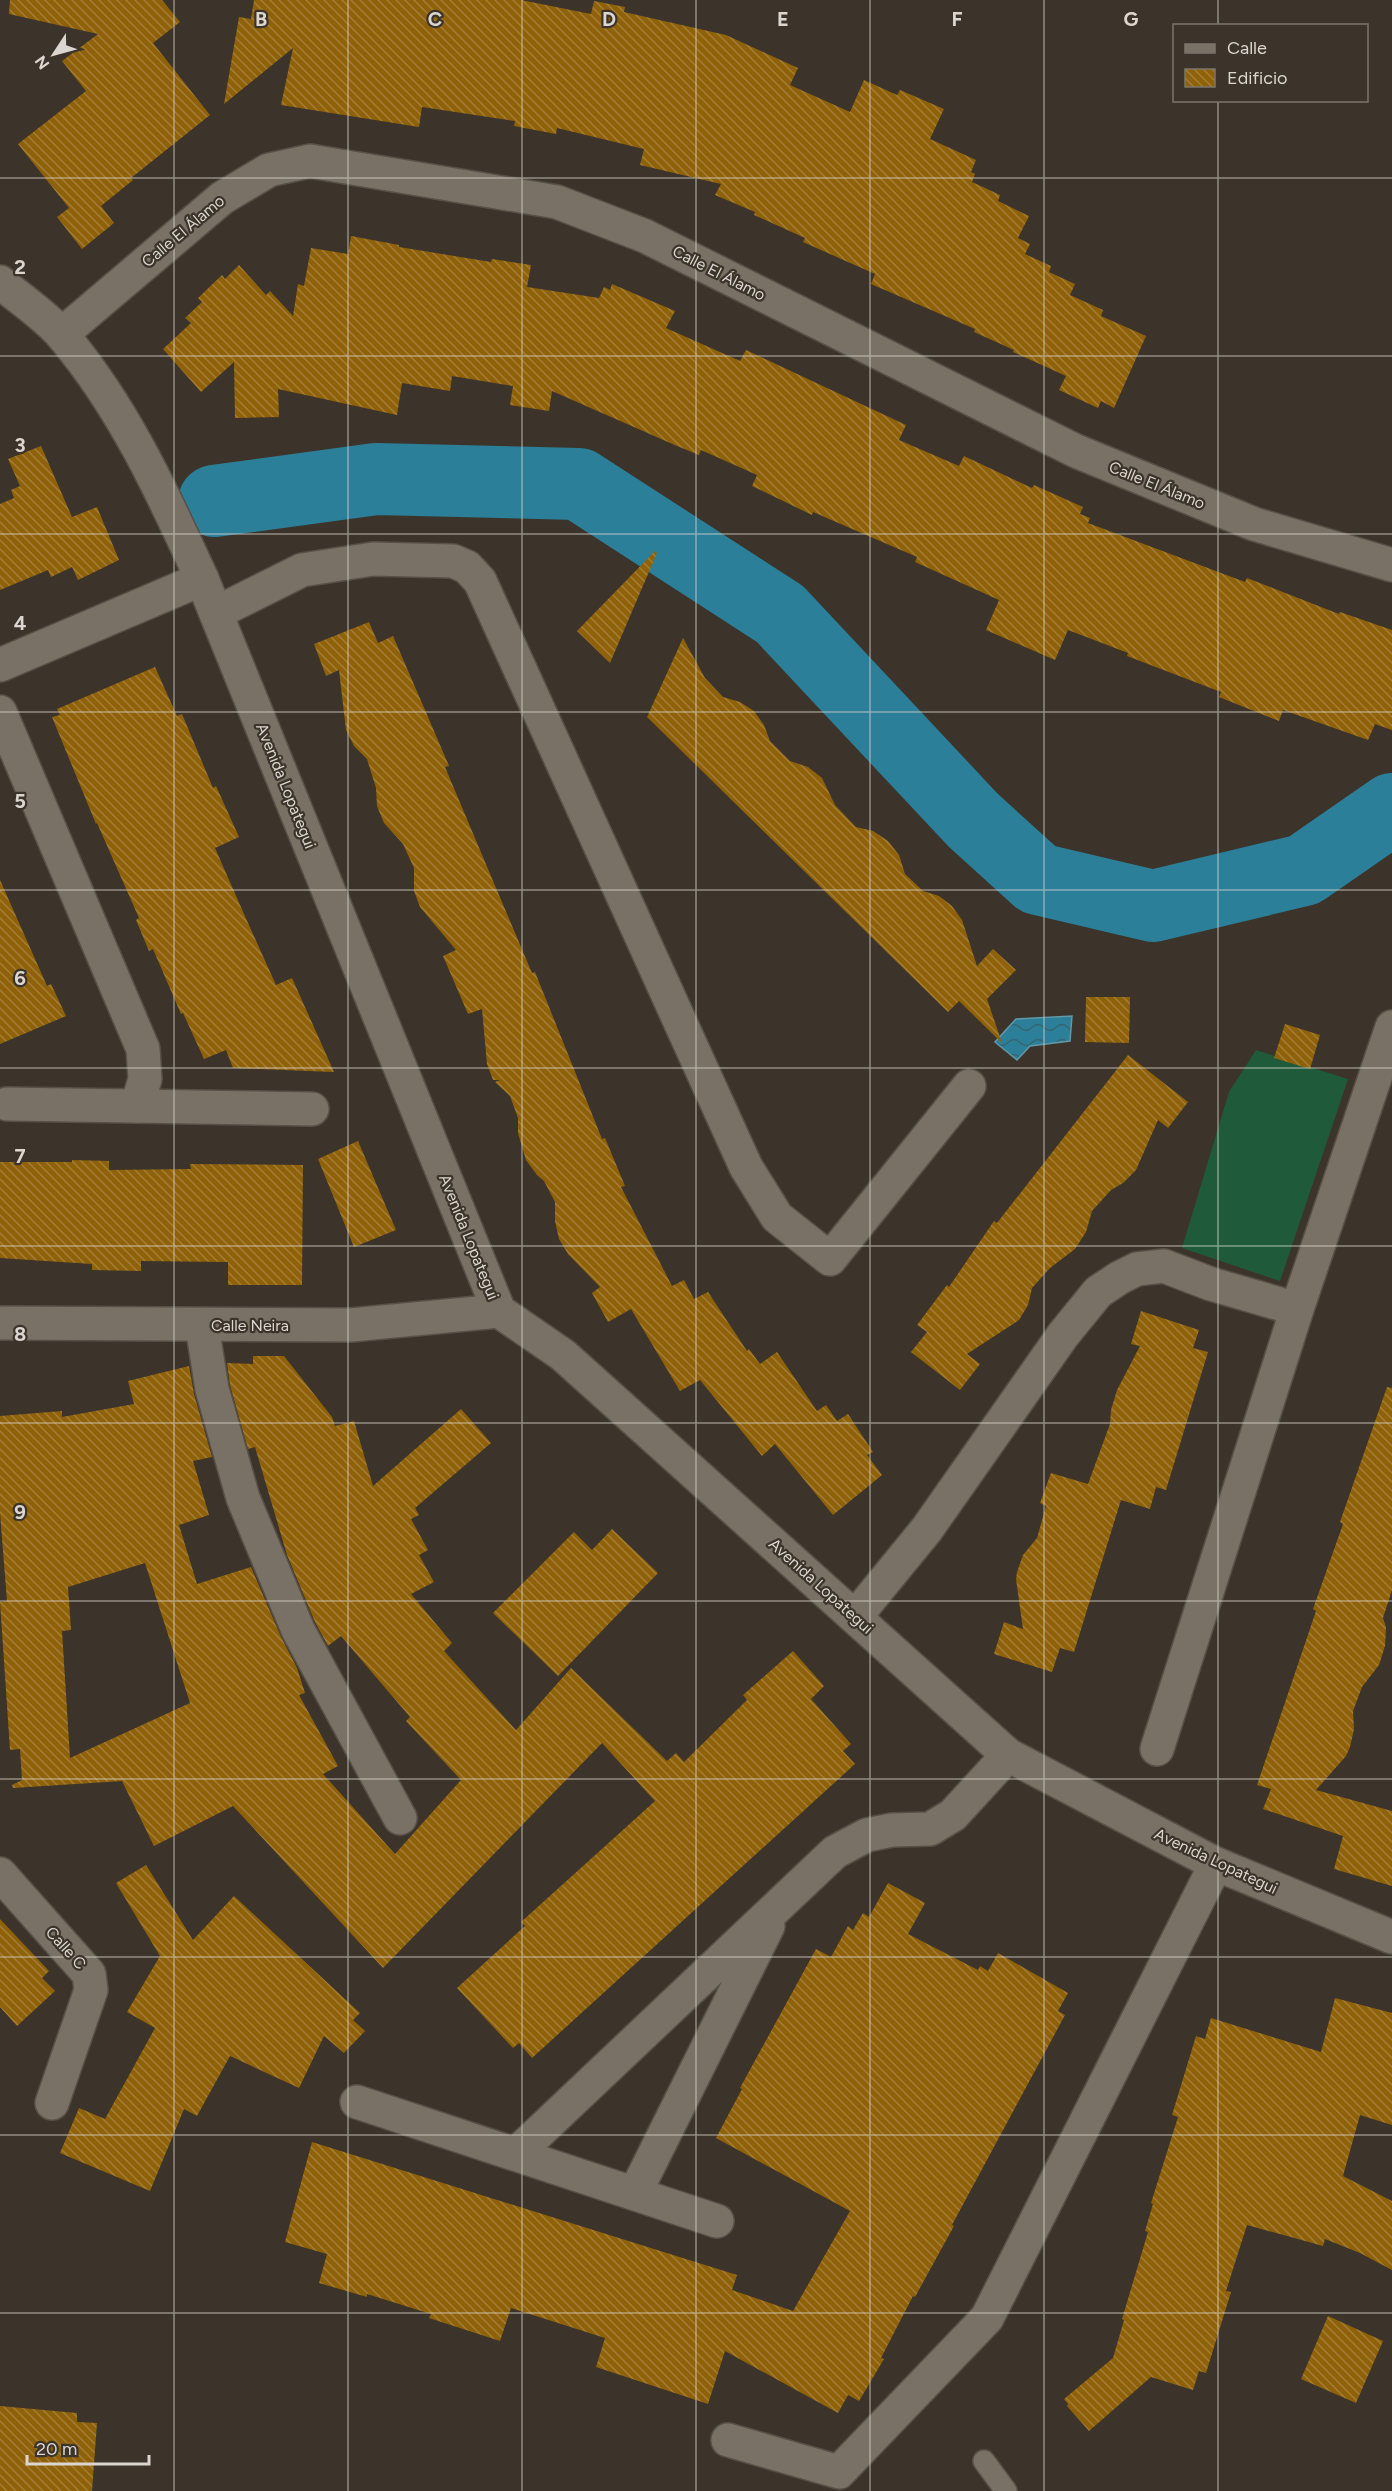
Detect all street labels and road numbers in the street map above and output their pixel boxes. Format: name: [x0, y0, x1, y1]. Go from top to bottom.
street label: Calle El Álamo: [138, 191, 228, 271]
street label: Calle El Álamo: [669, 241, 769, 305]
street label: Calle El Álamo: [1106, 457, 1208, 513]
street label: Avenida Lopategui: [252, 720, 320, 852]
street label: Avenida Lopategui: [435, 1171, 503, 1303]
street label: Calle Neira: [211, 1316, 289, 1335]
street label: Avenida Lopategui: [765, 1534, 877, 1638]
street label: Avenida Lopategui: [1151, 1824, 1281, 1898]
street label: Calle C: [42, 1923, 90, 1973]

